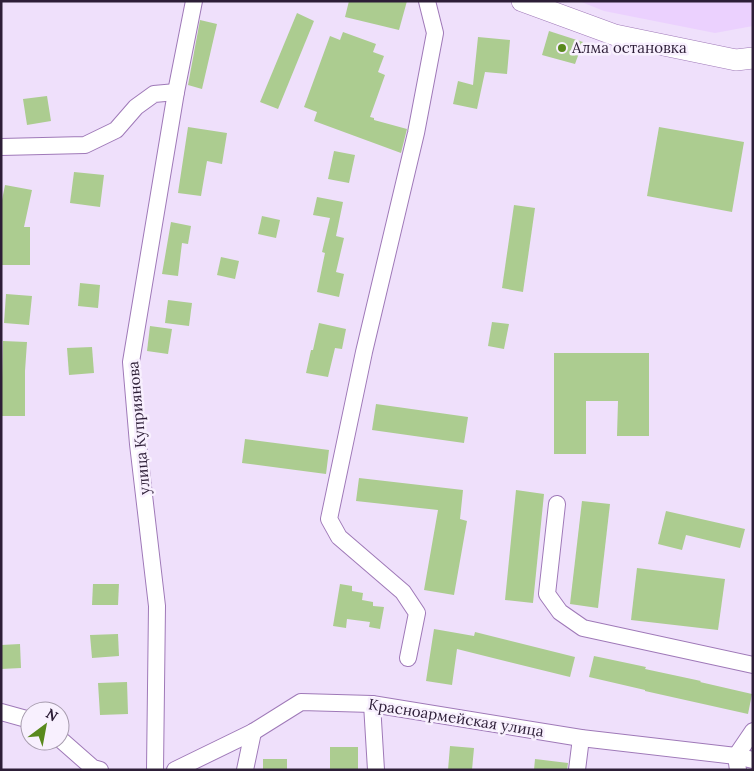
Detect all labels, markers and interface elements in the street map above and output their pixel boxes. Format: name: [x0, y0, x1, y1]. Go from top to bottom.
place label: Алма остановка: [571, 38, 687, 57]
marker: Алма остановка: [556, 42, 568, 54]
street label: улица Куприянова: [123, 360, 154, 496]
street label: Красноармейская улица: [367, 694, 545, 741]
north arrow: [20, 701, 70, 751]
text: N: [43, 704, 61, 726]

